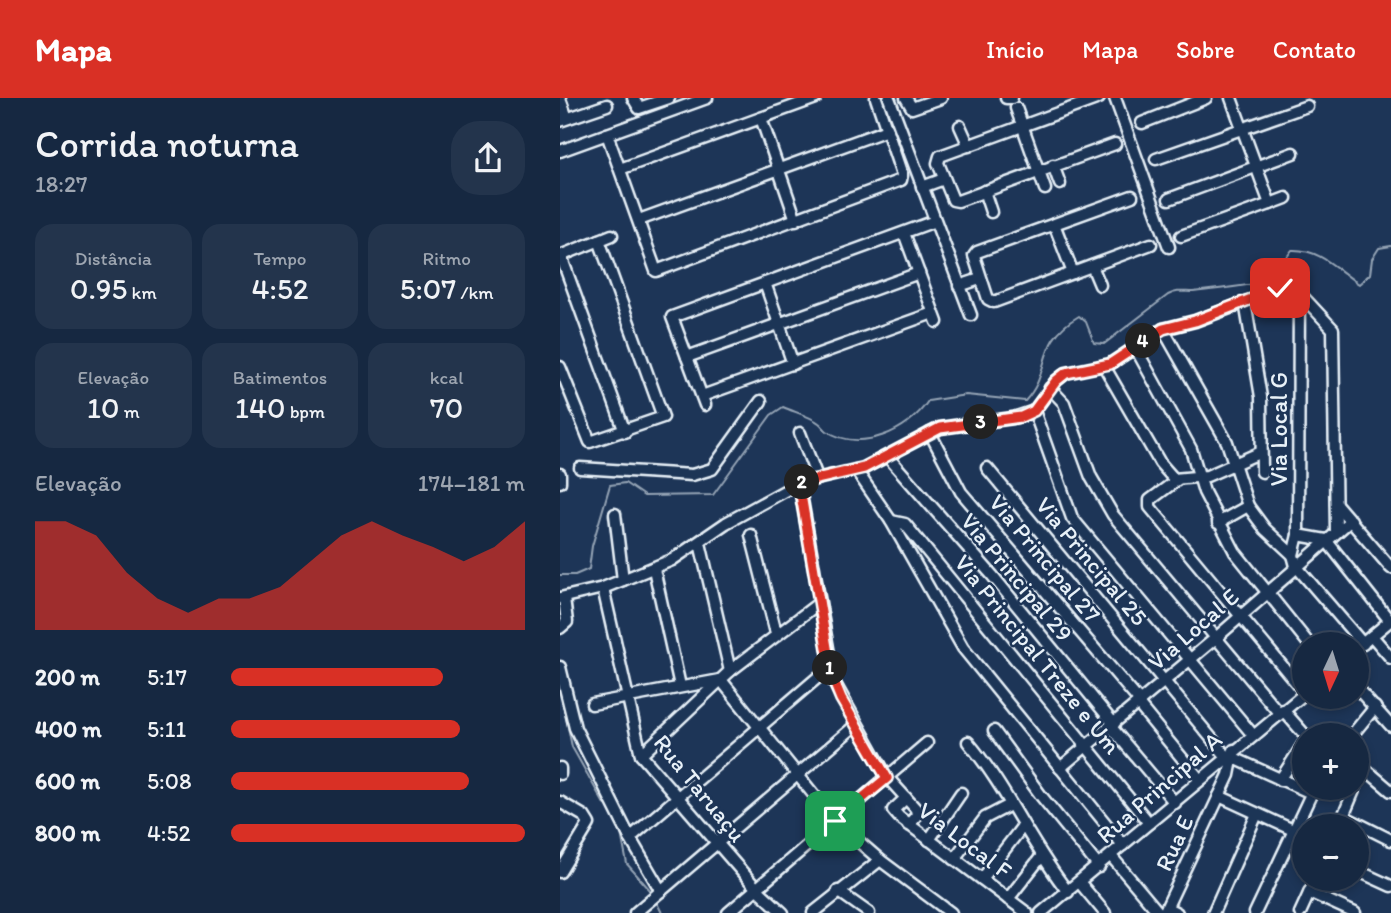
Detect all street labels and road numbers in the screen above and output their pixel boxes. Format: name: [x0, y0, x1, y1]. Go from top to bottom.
street label: Via Local G: [1264, 372, 1293, 486]
street label: Via Principal 27: [983, 488, 1107, 628]
street label: Via Principal 25: [1030, 491, 1154, 631]
street label: Via Principal 29: [955, 507, 1079, 647]
street label: Via Principal Treze e Um: [949, 548, 1127, 760]
street label: Via Local E: [1142, 582, 1244, 676]
street label: Rua Principal A: [1090, 725, 1228, 849]
street label: Rua Taruaçu: [648, 728, 752, 848]
street label: Via Local F: [912, 795, 1018, 885]
street label: Rua E: [1149, 810, 1199, 876]

